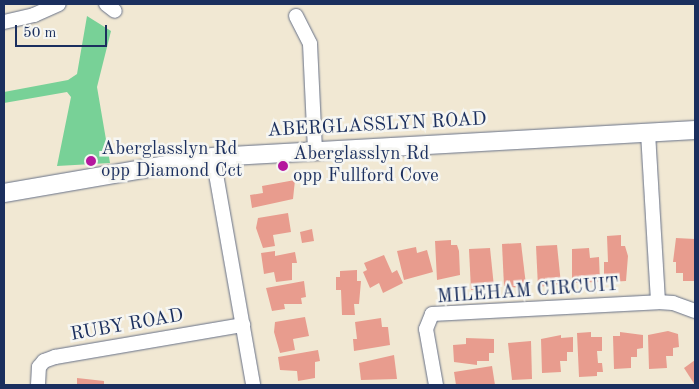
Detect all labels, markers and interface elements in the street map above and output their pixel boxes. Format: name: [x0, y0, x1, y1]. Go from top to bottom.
scale bar: [18, 15, 110, 47]
text: 50 m: [23, 26, 57, 41]
street label: ABERGLASSLYN ROAD: [267, 109, 487, 143]
place label: Aberglasslyn Rd opp Diamond Cct: [101, 139, 242, 183]
place label: Aberglasslyn Rd opp Fullford Cove: [293, 144, 439, 188]
marker: Aberglasslyn Rd opp Diamond Cct: [85, 155, 97, 167]
marker: Aberglasslyn Rd opp Fullford Cove: [277, 160, 289, 172]
street label: MILEHAM CIRCUIT: [436, 274, 620, 310]
street label: RUBY ROAD: [69, 305, 185, 347]

